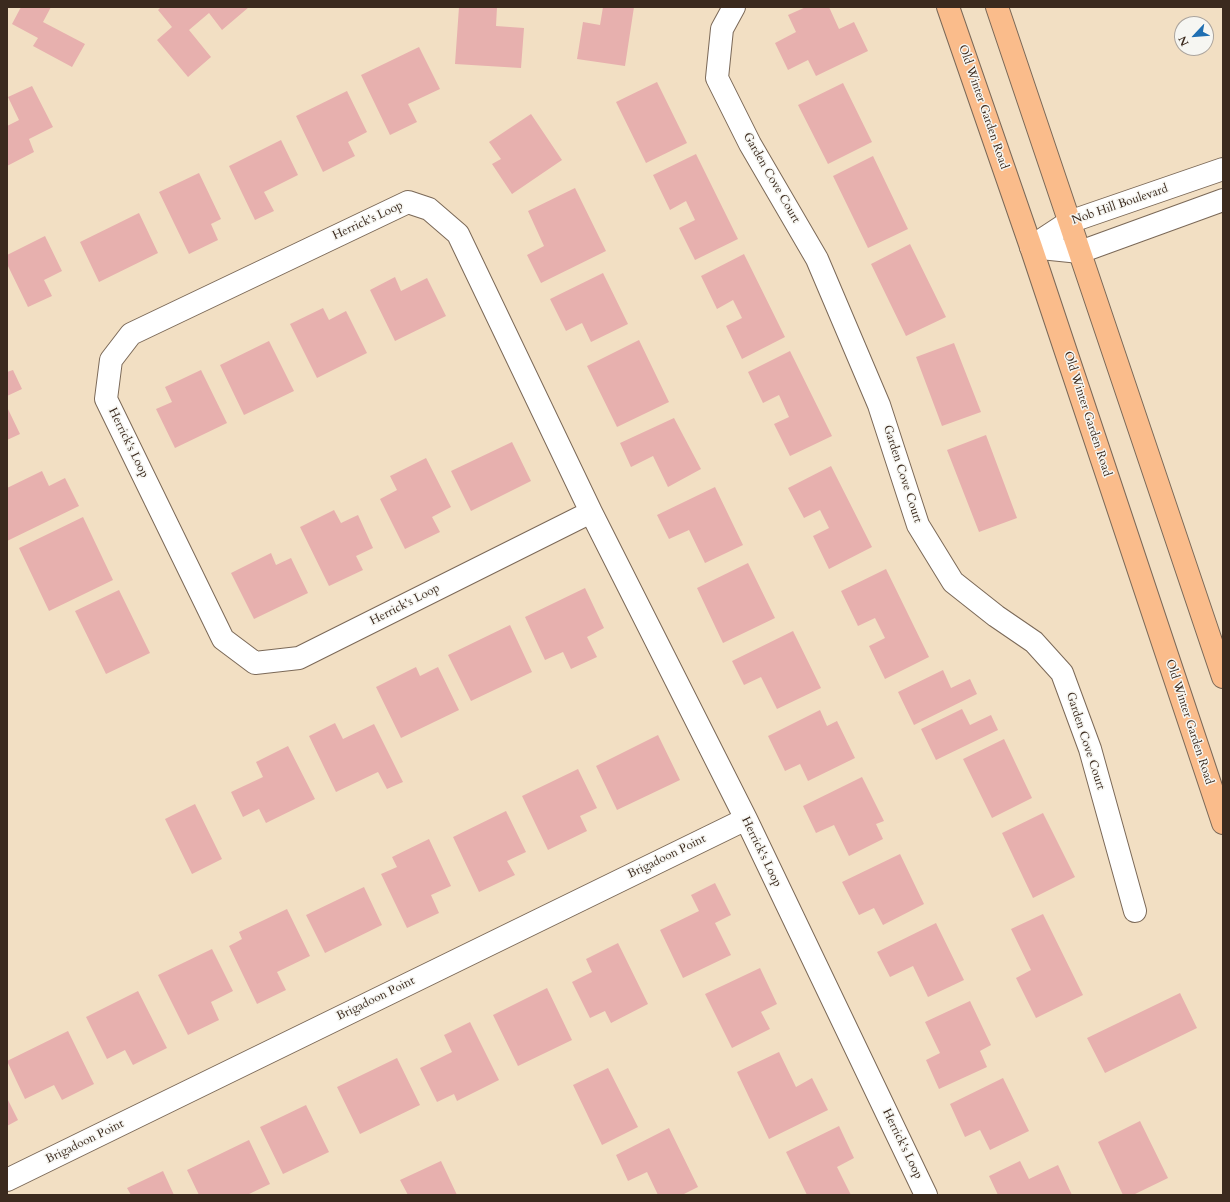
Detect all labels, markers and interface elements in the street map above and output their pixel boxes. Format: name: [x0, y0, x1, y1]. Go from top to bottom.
north arrow: [1174, 16, 1214, 56]
text: N: [1175, 33, 1193, 49]
street label: Old Winter Garden Road: [955, 43, 1011, 171]
street label: Garden Cove Court: [739, 130, 803, 226]
street label: Nob Hill Boulevard: [1070, 182, 1170, 228]
street label: Herrick's Loop: [330, 198, 406, 244]
street label: Old Winter Garden Road: [1060, 350, 1114, 478]
street label: Herrick's Loop: [105, 406, 151, 480]
street label: Garden Cove Court: [879, 423, 925, 525]
street label: Herrick's Loop: [368, 581, 442, 629]
street label: Old Winter Garden Road: [1162, 658, 1216, 786]
street label: Garden Cove Court: [1062, 690, 1108, 792]
street label: Herrick's Loop: [738, 815, 784, 889]
street label: Brigadoon Point: [626, 832, 708, 882]
street label: Brigadoon Point: [335, 974, 417, 1024]
street label: Herrick's Loop: [879, 1107, 925, 1181]
street label: Brigadoon Point: [44, 1117, 126, 1167]

